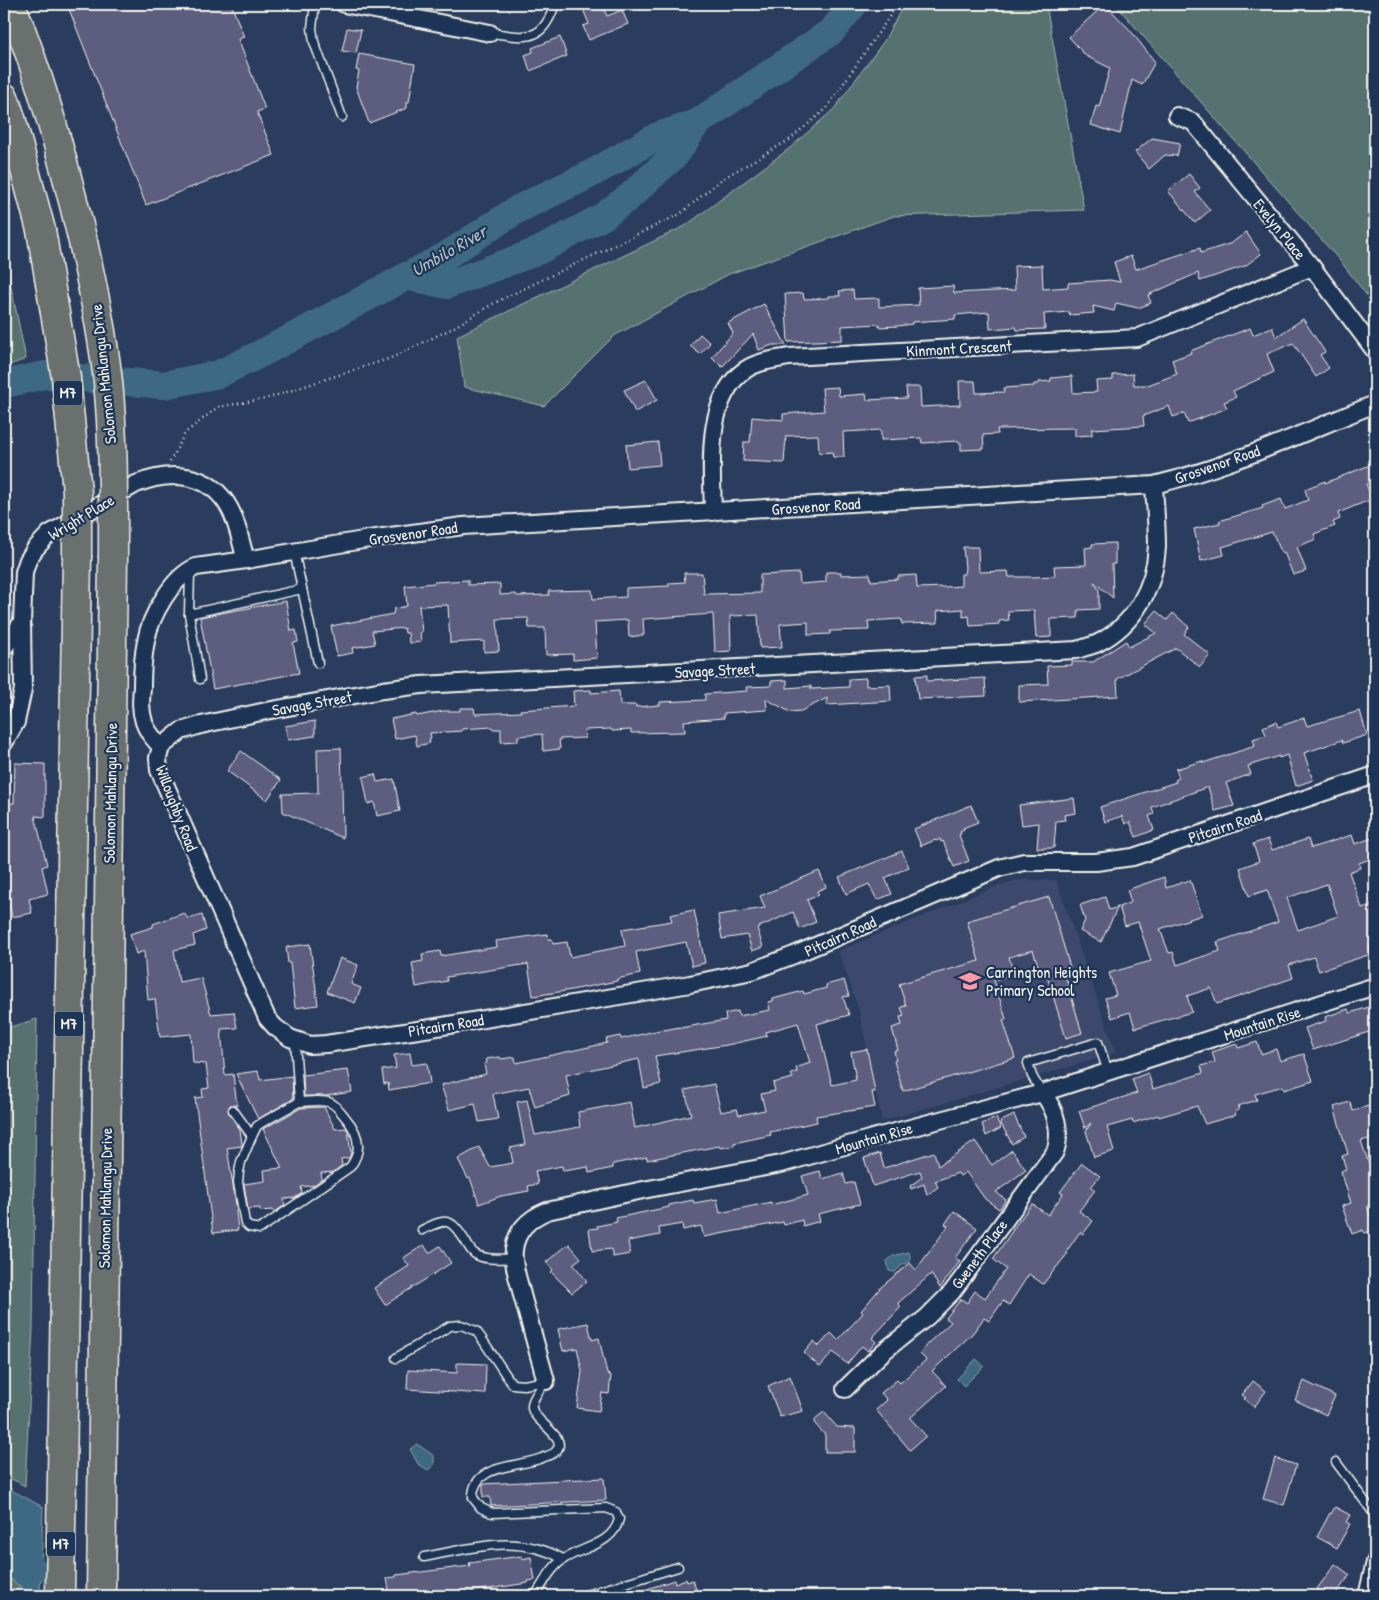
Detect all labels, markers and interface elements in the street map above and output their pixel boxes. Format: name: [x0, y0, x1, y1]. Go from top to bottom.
street label: Evelyn Place: [1249, 194, 1312, 265]
water label: Umbilo River: [406, 218, 493, 282]
street label: Solomon Mahlangu Drive: [85, 302, 121, 445]
street label: Kinmont Crescent: [906, 334, 1013, 362]
road number: M7: [54, 380, 82, 406]
street label: Grosvenor Road: [1171, 439, 1263, 489]
street label: Wright Place: [44, 488, 119, 545]
street label: Grosvenor Road: [771, 492, 861, 520]
street label: Grosvenor Road: [367, 516, 459, 550]
street label: Savage Street: [674, 657, 756, 683]
street label: Savage Street: [270, 685, 354, 721]
street label: Solomon Mahlangu Drive: [98, 722, 122, 863]
street label: Willoughby Road: [151, 762, 203, 854]
street label: Pitcairn Road: [1185, 804, 1265, 848]
street label: Pitcairn Road: [801, 910, 879, 962]
place label: Carrington Heights Primary School: [986, 961, 1097, 1001]
school or university icon: Carrington Heights Primary School: [957, 968, 983, 994]
street label: Mountain Rise: [1221, 1000, 1304, 1046]
street label: Pitcairn Road: [407, 1008, 485, 1042]
road number: M7: [55, 1012, 83, 1036]
street label: Mountain Rise: [833, 1116, 916, 1159]
street label: Solomon Mahlangu Drive: [93, 1127, 117, 1268]
street label: Gweneth Place: [946, 1214, 1013, 1293]
road number: M7: [47, 1532, 75, 1556]

